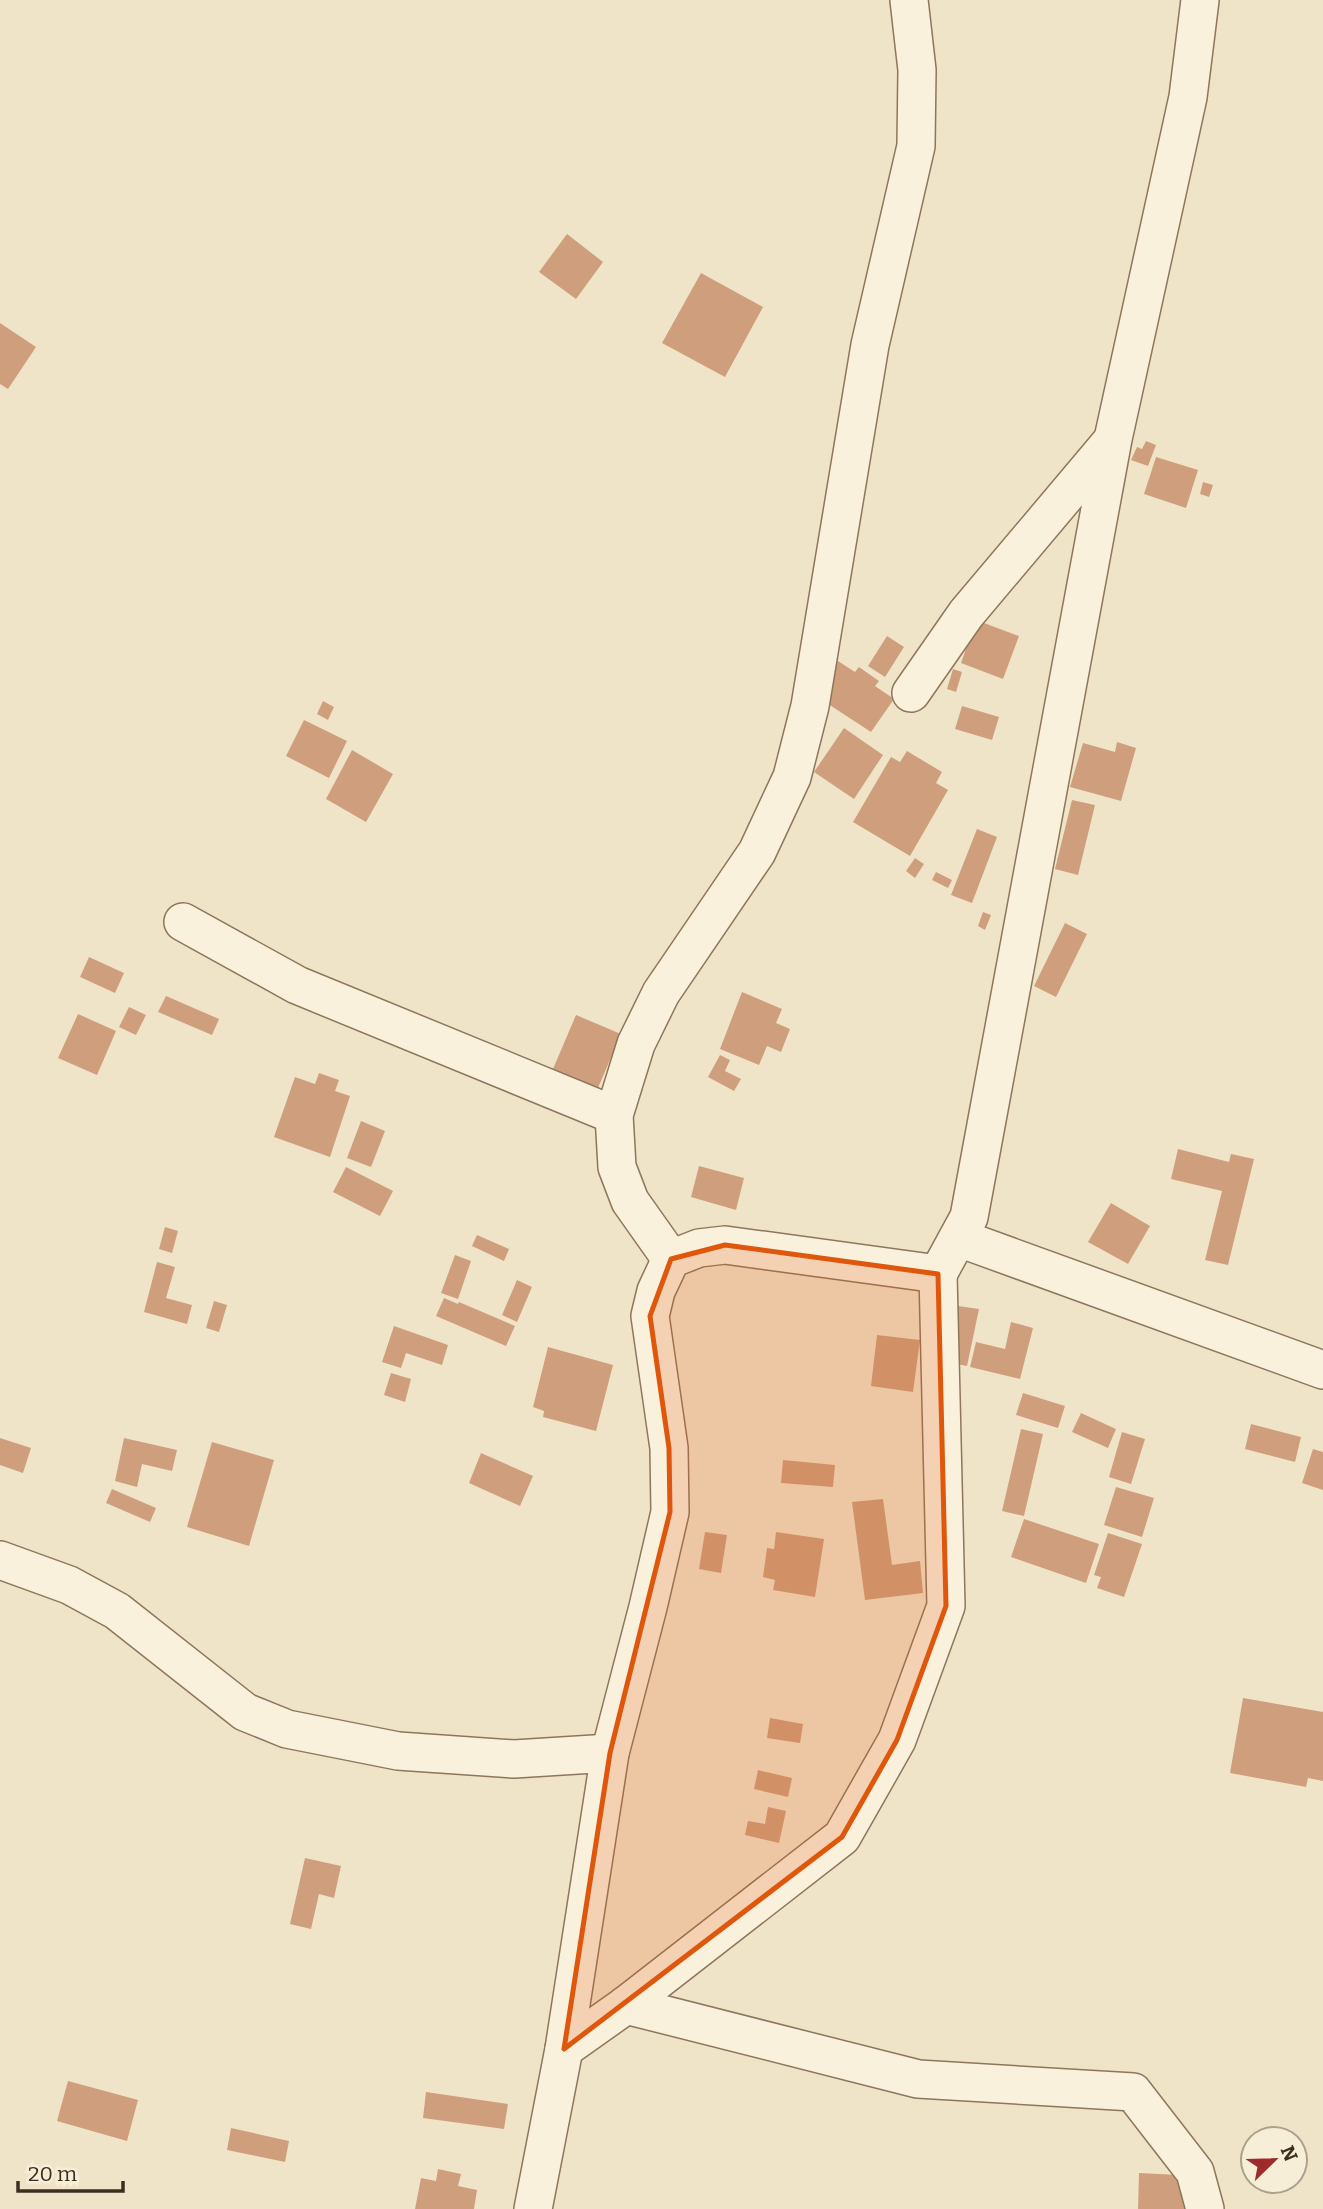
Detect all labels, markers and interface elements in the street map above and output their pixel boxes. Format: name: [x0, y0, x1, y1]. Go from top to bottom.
north arrow: [1239, 2125, 1309, 2195]
text: N: [1276, 2142, 1303, 2165]
scale bar: [18, 2150, 122, 2194]
text: 20 m: [28, 2161, 77, 2187]

